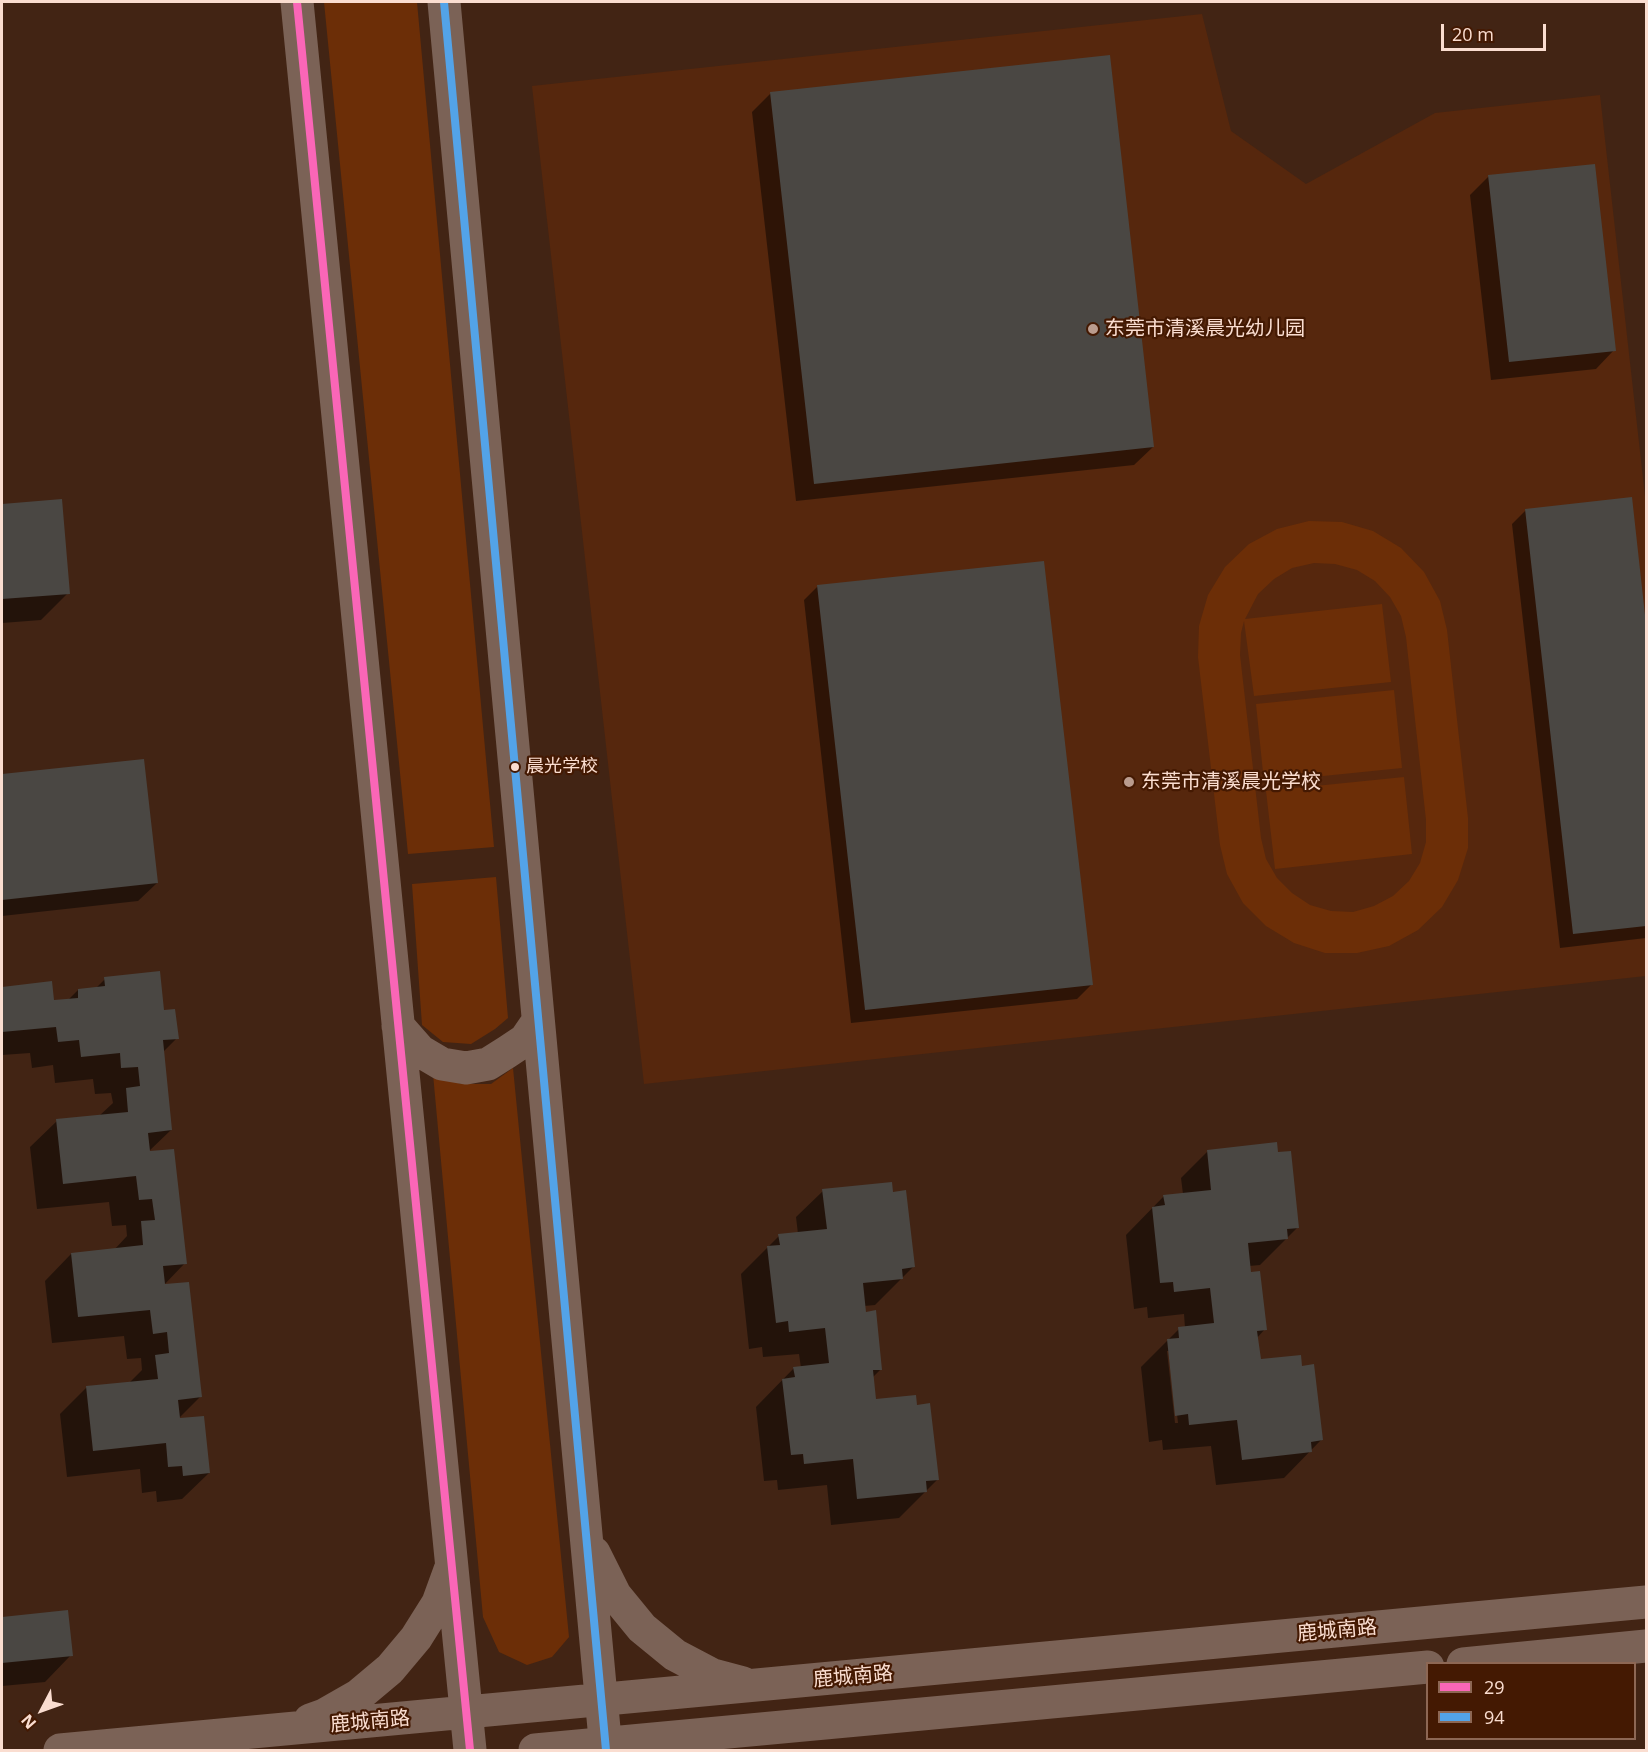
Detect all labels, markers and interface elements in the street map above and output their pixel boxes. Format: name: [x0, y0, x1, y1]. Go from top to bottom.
scale bar: [1444, 12, 1549, 50]
text: 20 m: [1452, 22, 1494, 46]
place label: 东莞市清溪晨光幼儿园: [1105, 317, 1305, 341]
marker: 东莞市清溪晨光幼儿园: [1086, 322, 1100, 336]
place label: 晨光学校: [526, 756, 598, 778]
marker: 晨光学校: [509, 761, 521, 773]
place label: 东莞市清溪晨光学校: [1141, 770, 1321, 794]
marker: 东莞市清溪晨光学校: [1122, 775, 1136, 789]
street label: 鹿城南路: [1296, 1616, 1378, 1646]
street label: 鹿城南路: [812, 1662, 894, 1692]
legend: [1426, 1662, 1636, 1740]
text: 29: [1484, 1675, 1505, 1699]
north arrow: [12, 1680, 72, 1740]
text: 94: [1484, 1705, 1505, 1729]
street label: 鹿城南路: [329, 1707, 411, 1737]
text: N: [16, 1710, 41, 1734]

